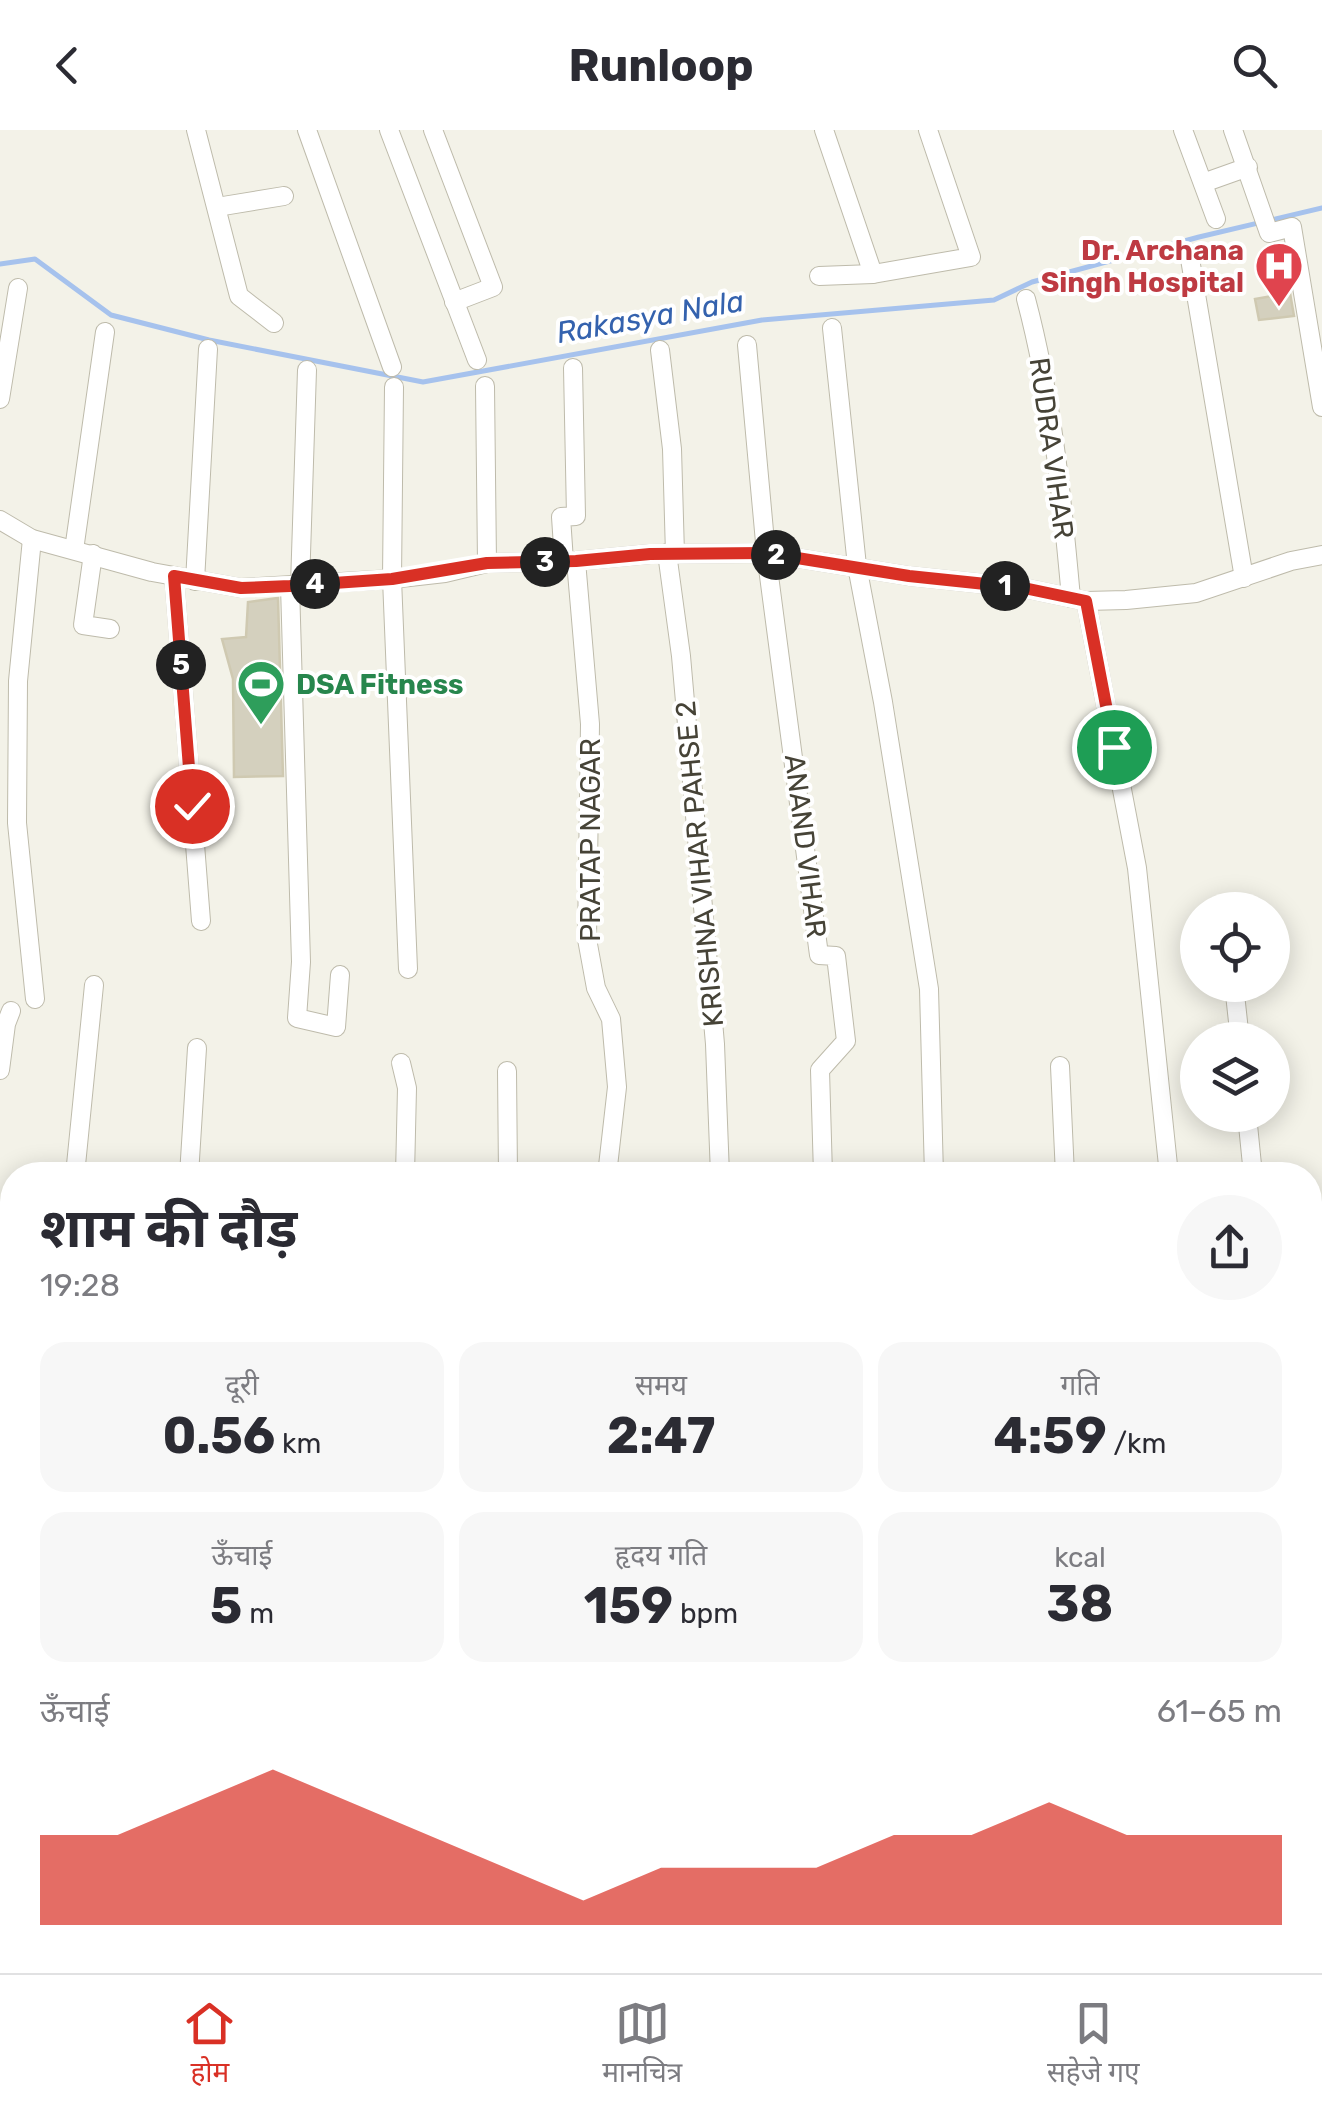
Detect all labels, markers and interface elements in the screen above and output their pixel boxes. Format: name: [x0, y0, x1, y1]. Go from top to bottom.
icon: back: [40, 38, 95, 93]
icon: search: [1227, 38, 1282, 93]
text: Runloop: [568, 39, 754, 92]
place label: Dr. Archana Singh Hospital: [1041, 234, 1244, 299]
hospital icon: Dr. Archana Singh Hospital: [1253, 240, 1305, 308]
water label: Rakasya Nala: [553, 283, 747, 351]
street label: RUDRA VIHAR: [1022, 355, 1081, 541]
pin: 2: [751, 530, 801, 580]
pin: 3: [520, 537, 570, 587]
text: 2: [767, 538, 785, 571]
text: 3: [536, 545, 554, 578]
pin: 4: [290, 559, 340, 609]
pin: 1: [980, 561, 1030, 611]
text: 4: [305, 567, 325, 600]
text: 1: [998, 569, 1012, 602]
pin: 5: [156, 640, 206, 690]
text: 5: [172, 648, 190, 681]
sports icon: DSA Fitness: [235, 658, 287, 726]
place label: DSA Fitness: [296, 668, 464, 701]
street label: KRISHNA VIHAR PAHSE 2: [669, 700, 730, 1028]
pin: [1072, 705, 1157, 790]
icon: arrive: [1087, 720, 1142, 775]
street label: PRATAP NAGAR: [574, 738, 607, 942]
street label: ANAND VIHAR: [778, 752, 833, 940]
pin: [150, 764, 235, 849]
icon: check: [165, 779, 220, 834]
map controls: [1180, 892, 1290, 1132]
button: locate: [1180, 892, 1290, 1002]
button: layers: [1180, 1022, 1290, 1132]
button: share: [1177, 1195, 1282, 1300]
text: शाम की दौड़: [40, 1196, 297, 1261]
text: 19:28: [40, 1266, 120, 1304]
text: दूरी: [225, 1369, 259, 1402]
text: समय: [635, 1369, 687, 1402]
text: गति: [1061, 1369, 1099, 1402]
text: 0.56: [163, 1406, 275, 1466]
text: 2:47: [607, 1406, 715, 1466]
text: 4:59: [994, 1406, 1107, 1466]
text: km: [275, 1427, 321, 1460]
text: /km: [1107, 1427, 1166, 1460]
text: ऊँचाई: [212, 1539, 272, 1572]
text: हृदय गति: [615, 1539, 707, 1572]
text: kcal: [1054, 1541, 1106, 1574]
text: 38: [1047, 1574, 1113, 1634]
text: 5: [210, 1576, 242, 1636]
text: 159: [584, 1576, 673, 1636]
text: m: [242, 1597, 274, 1630]
text: bpm: [673, 1597, 738, 1630]
text: ऊँचाई: [40, 1692, 109, 1730]
text: 61–65 m: [1157, 1692, 1282, 1730]
tab: होम: [182, 1996, 237, 2093]
tab: मानचित्र: [602, 1996, 682, 2093]
tab: सहेजे गए: [1047, 1996, 1140, 2093]

